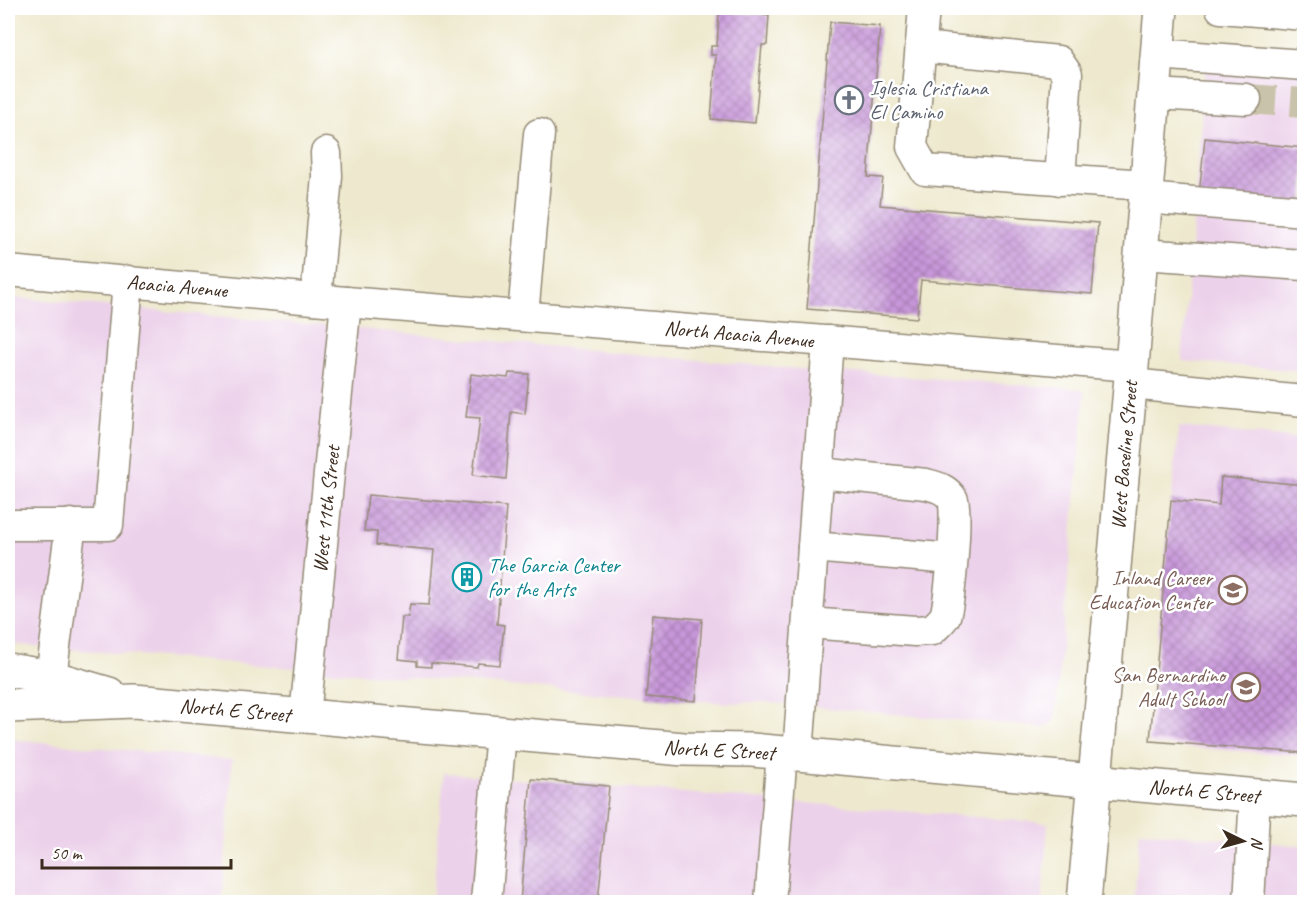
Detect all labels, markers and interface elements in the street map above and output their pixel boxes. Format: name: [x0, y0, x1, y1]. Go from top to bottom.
place label: Iglesia Cristiana El Camino: [870, 75, 989, 125]
church icon: Iglesia Cristiana El Camino: [833, 84, 865, 116]
street label: Acacia Avenue: [126, 269, 229, 303]
street label: North Acacia Avenue: [663, 315, 816, 354]
street label: West Baseline Street: [1105, 378, 1144, 530]
street label: West 11th Street: [306, 442, 346, 574]
place label: The Garcia Center for the Arts: [488, 552, 621, 602]
building icon: The Garcia Center for the Arts: [451, 561, 483, 593]
place label: Inland Career Education Center: [1089, 565, 1214, 615]
school or university icon: Inland Career Education Center: [1217, 574, 1249, 606]
place label: San Bernardino Adult School: [1111, 662, 1228, 712]
school or university icon: San Bernardino Adult School: [1230, 671, 1262, 703]
street label: North E Street: [179, 692, 294, 728]
street label: North E Street: [663, 734, 778, 766]
street label: North E Street: [1148, 773, 1263, 809]
north arrow: [1213, 811, 1273, 871]
scale bar: [42, 832, 231, 870]
text: N: [1246, 836, 1267, 851]
text: 50 m: [51, 842, 84, 864]

